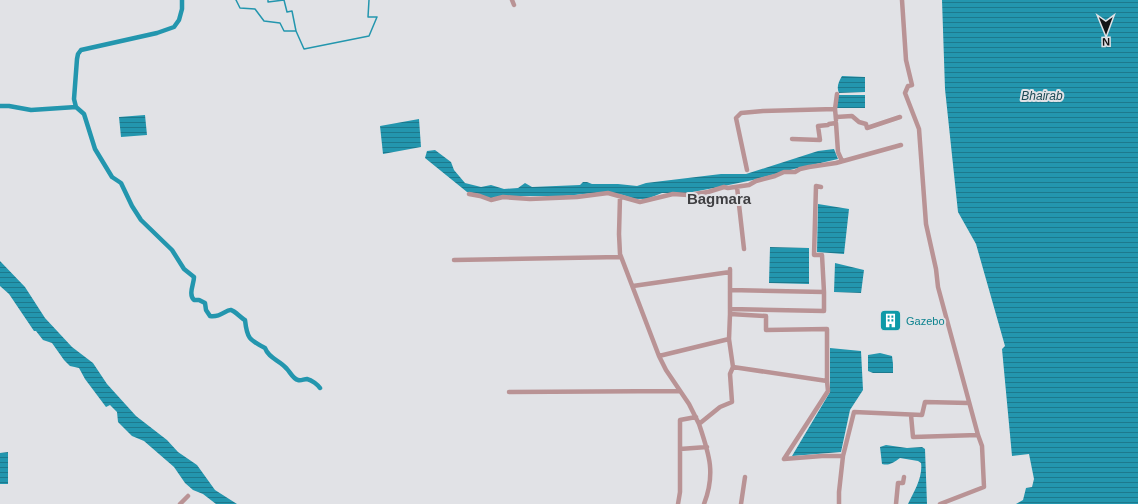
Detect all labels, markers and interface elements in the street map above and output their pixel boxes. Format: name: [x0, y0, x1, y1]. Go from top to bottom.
north arrow: [1086, 12, 1126, 52]
text: N: [1102, 36, 1110, 48]
water label: Bhairab: [1021, 89, 1063, 103]
district label: Bagmara: [687, 190, 752, 207]
building icon: Gazebo: [877, 308, 903, 334]
place label: Gazebo: [906, 315, 945, 327]

